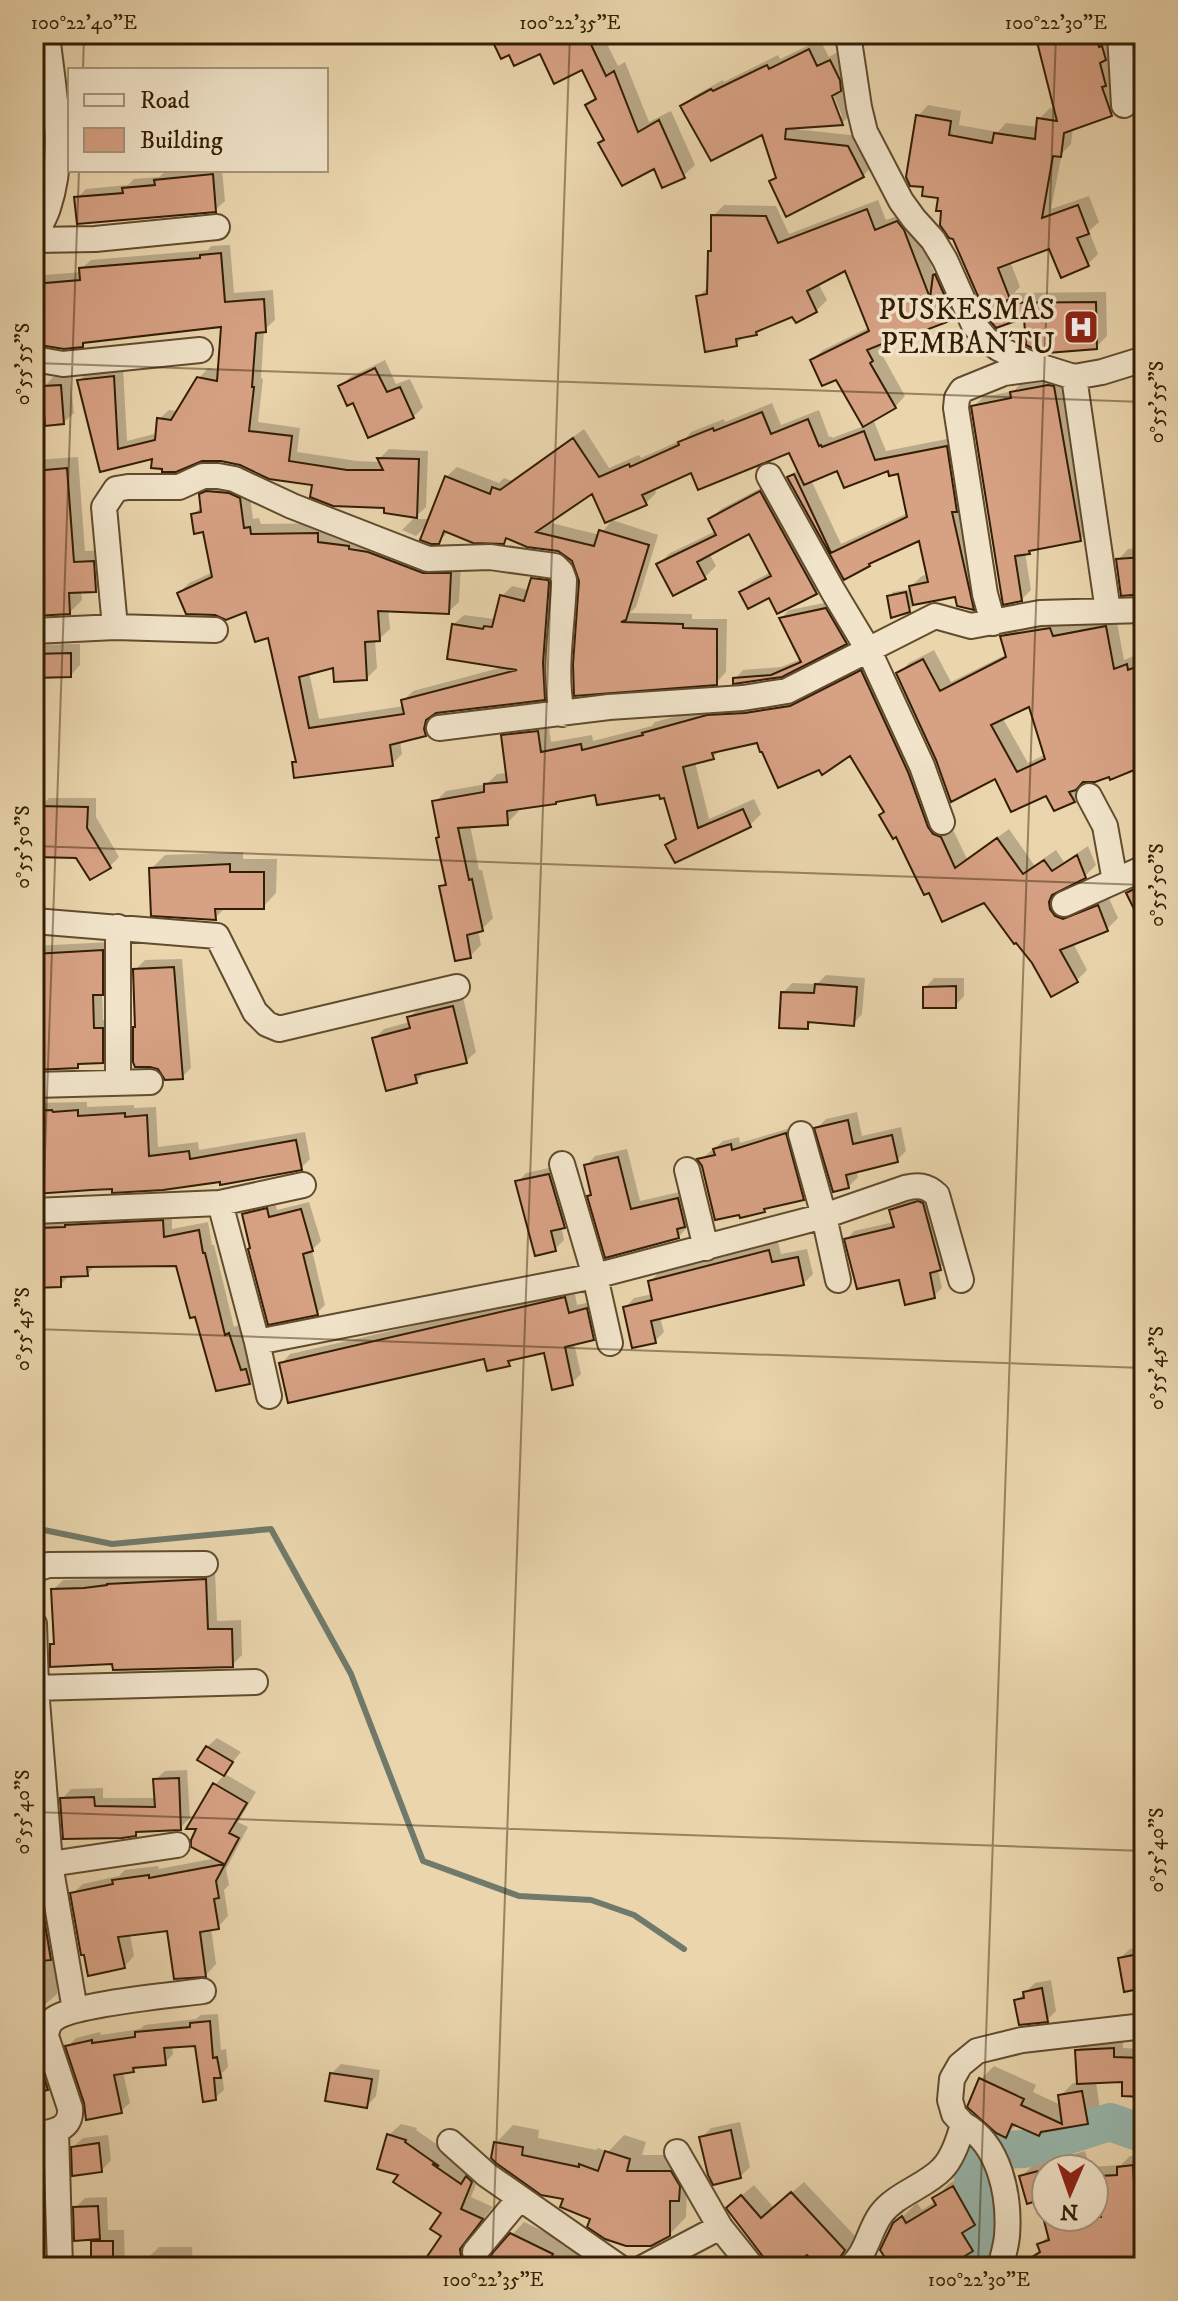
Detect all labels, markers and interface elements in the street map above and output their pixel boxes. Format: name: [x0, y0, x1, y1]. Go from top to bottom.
text: 100°22'40"E: [31, 11, 137, 36]
text: 100°22'35"E: [519, 11, 621, 36]
text: 100°22'30"E: [1005, 11, 1107, 36]
legend: [68, 68, 328, 172]
text: Road: [140, 86, 190, 116]
text: Building: [140, 126, 223, 156]
place label: PUSKESMAS PEMBANTU: [878, 292, 1055, 363]
hospital icon: PUSKESMAS PEMBANTU: [1062, 308, 1100, 346]
text: 0°55'55"S: [11, 323, 36, 405]
text: 0°55'55"S: [1145, 361, 1170, 443]
text: 0°55'50"S: [11, 805, 36, 889]
text: 0°55'50"S: [1145, 843, 1170, 927]
text: 0°55'45"S: [11, 1287, 36, 1371]
text: 0°55'45"S: [1145, 1326, 1170, 1410]
text: 0°55'40"S: [11, 1770, 36, 1854]
text: 0°55'40"S: [1145, 1808, 1170, 1892]
north arrow: [1030, 2153, 1110, 2233]
text: N: [1060, 2198, 1079, 2225]
text: 100°22'35"E: [442, 2268, 544, 2293]
text: 100°22'30"E: [928, 2268, 1030, 2293]

